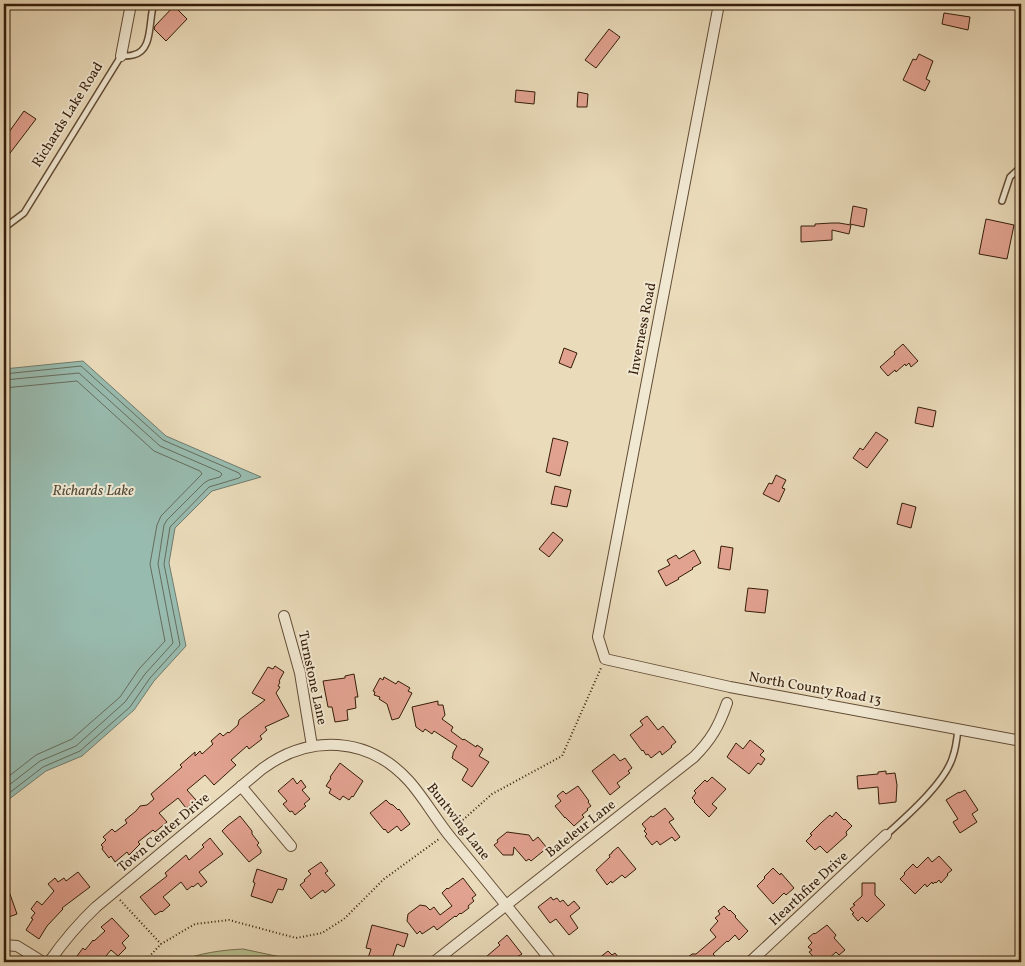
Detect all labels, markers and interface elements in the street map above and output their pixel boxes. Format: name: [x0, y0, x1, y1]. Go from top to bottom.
street label: Richards Lake Road: [28, 59, 108, 171]
street label: Inverness Road: [625, 281, 661, 377]
water label: Richards Lake: [52, 481, 134, 502]
street label: Turnstone Lane: [293, 629, 331, 727]
street label: North County Road 13: [747, 668, 883, 710]
street label: Buntwing Lane: [422, 779, 494, 865]
street label: Town Center Drive: [114, 789, 214, 877]
street label: Bateleur Lane: [542, 795, 620, 862]
street label: Hearthfire Drive: [765, 847, 853, 931]

